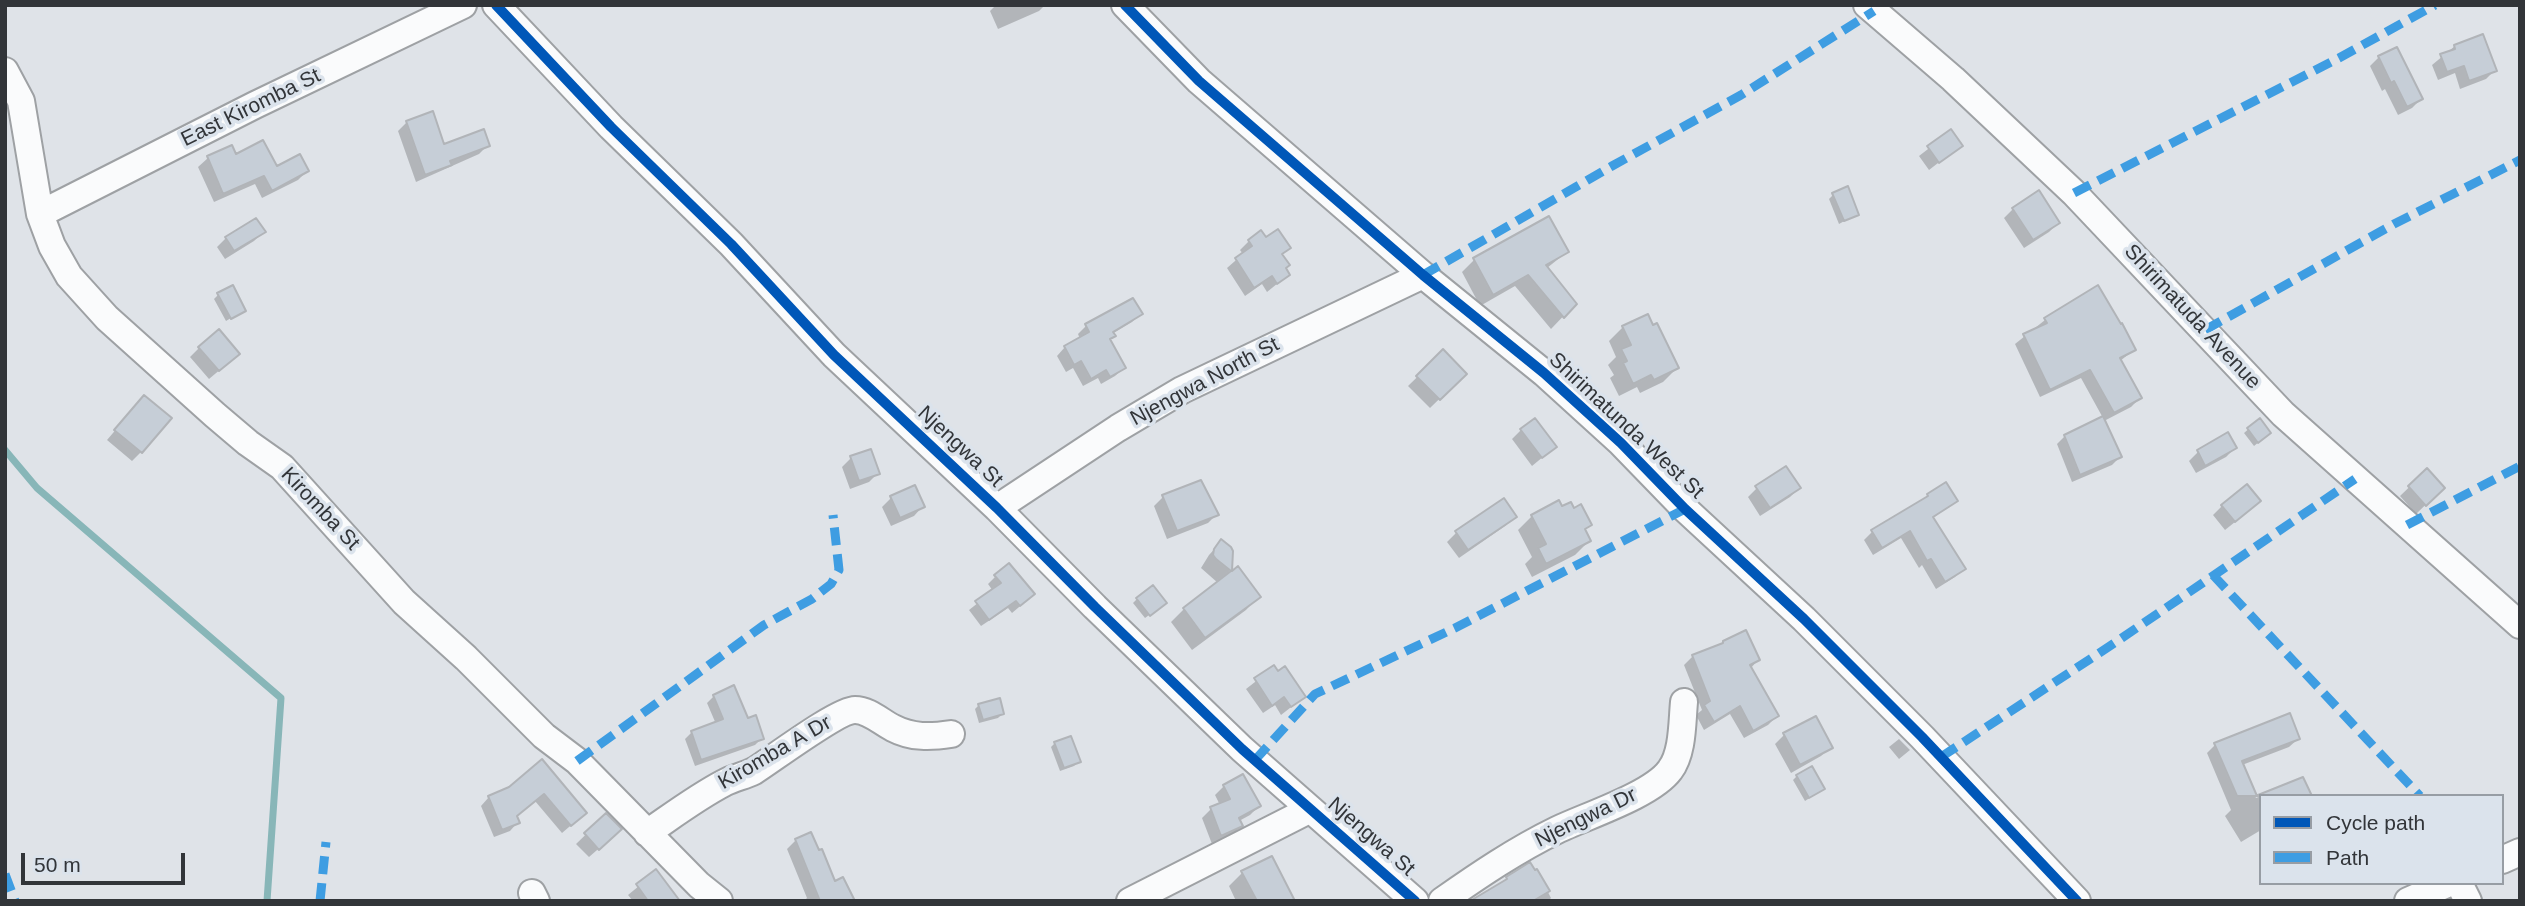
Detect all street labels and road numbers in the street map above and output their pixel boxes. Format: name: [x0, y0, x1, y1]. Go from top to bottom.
street label: East Kiromba St: [177, 63, 325, 153]
street label: Shirimatuda Avenue: [2118, 239, 2266, 395]
street label: Njengwa North St: [1126, 332, 1284, 432]
street label: Shirimatunda West St: [1543, 348, 1709, 504]
street label: Njengwa St: [912, 401, 1008, 493]
street label: Kiromba St: [275, 462, 365, 556]
street label: Kiromba A Dr: [714, 711, 836, 795]
street label: Njengwa Dr: [1531, 783, 1641, 853]
street label: Njengwa St: [1322, 792, 1420, 882]

